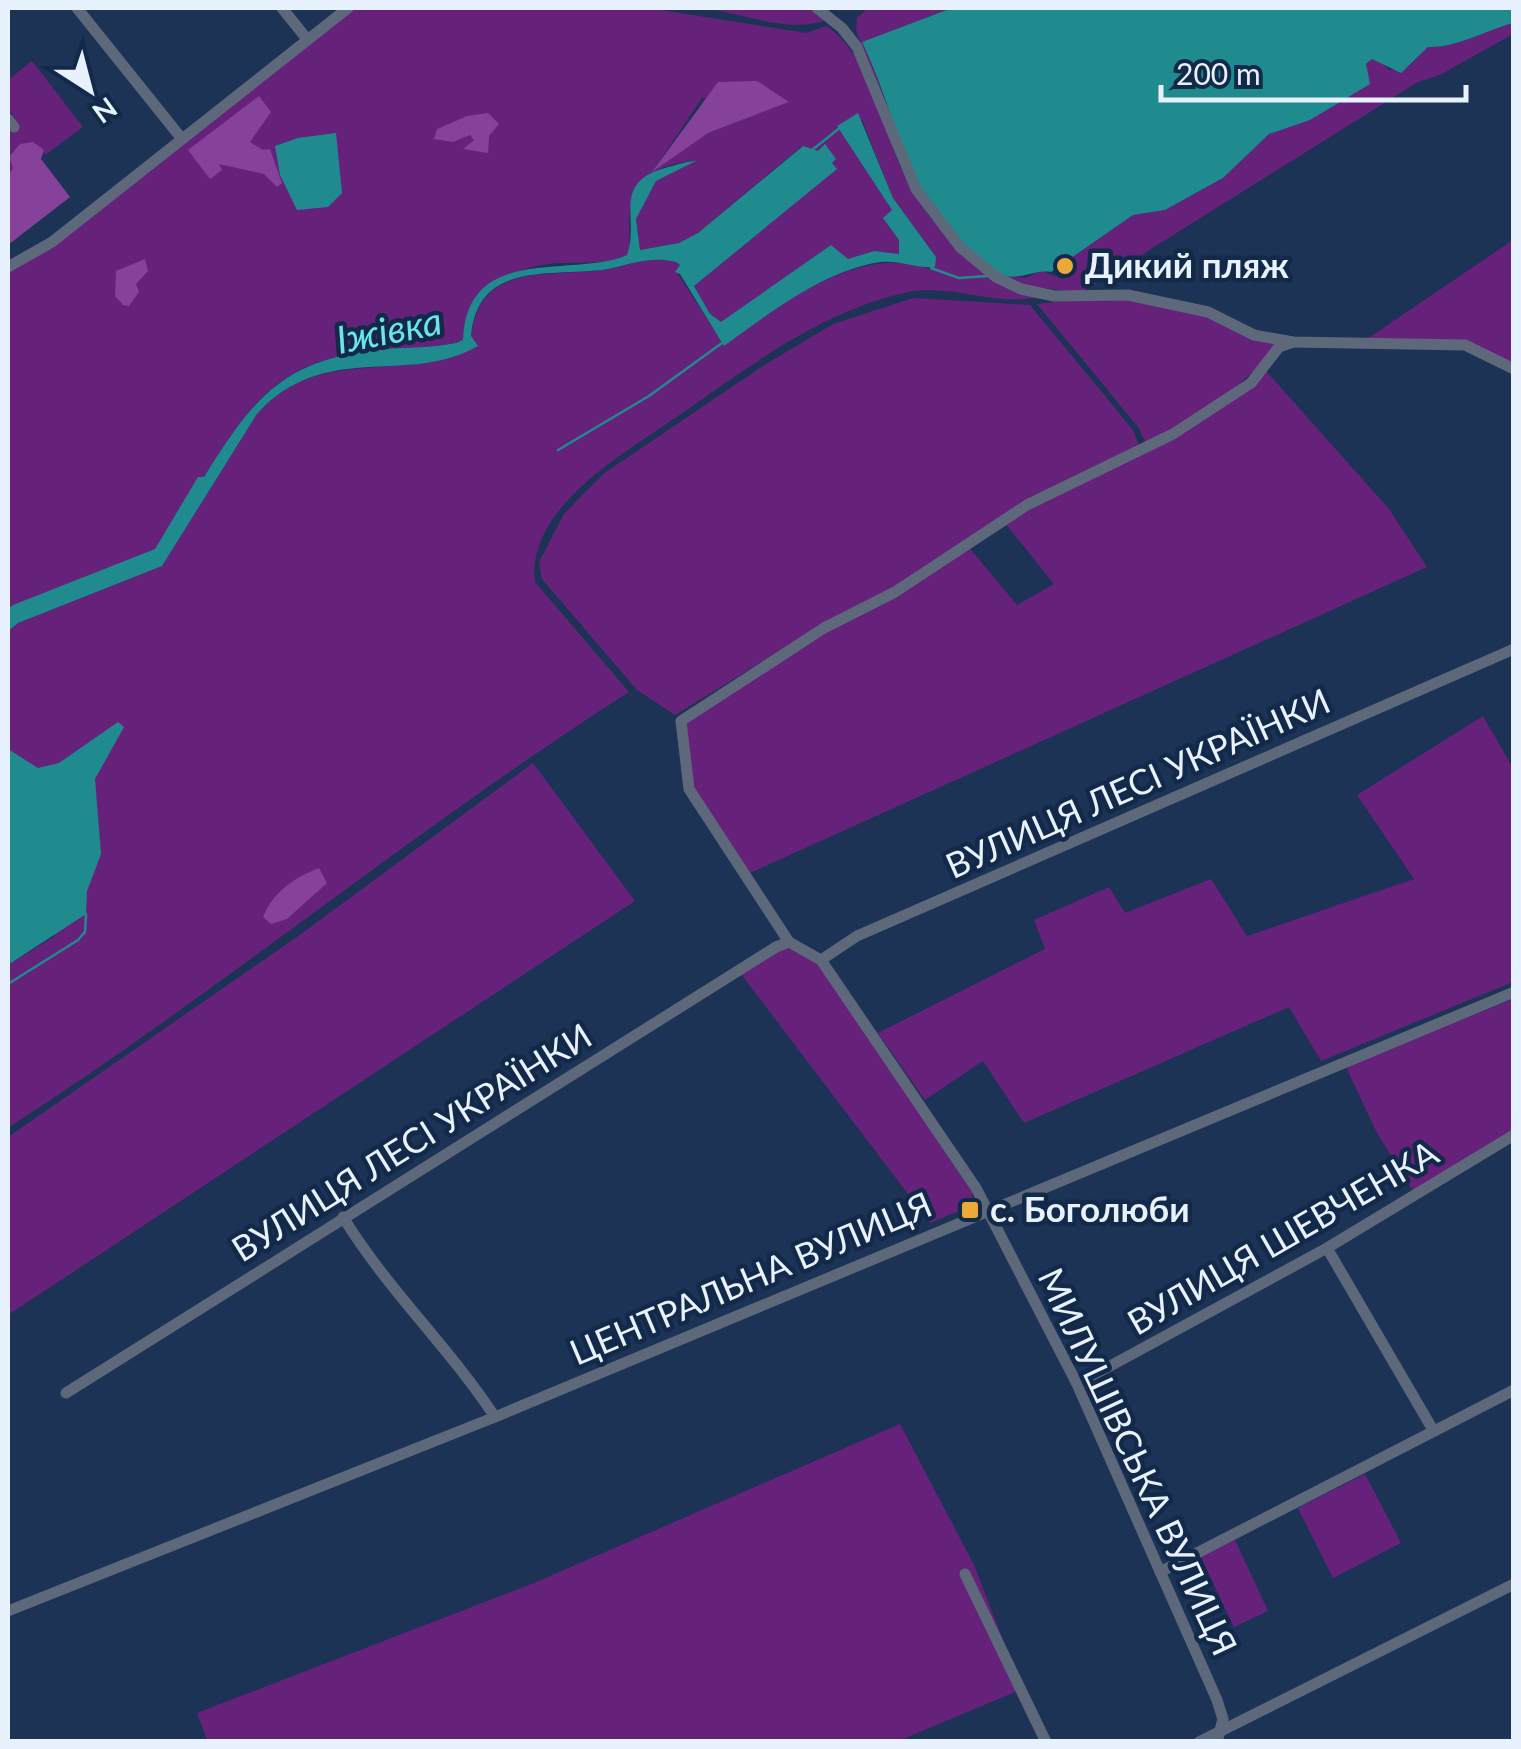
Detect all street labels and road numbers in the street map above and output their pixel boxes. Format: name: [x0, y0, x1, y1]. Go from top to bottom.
street label: ВУЛИЦЯ ЛЕСІ УКРАЇНКИ: [939, 678, 1336, 886]
street label: ВУЛИЦЯ ЛЕСІ УКРАЇНКИ: [223, 1013, 598, 1269]
street label: ВУЛИЦЯ ШЕВЧЕНКА: [1119, 1130, 1445, 1342]
street label: ЦЕНТРАЛЬНА ВУЛИЦЯ: [563, 1182, 937, 1372]
street label: МИЛУШІВСЬКА ВУЛИЦЯ: [1031, 1261, 1247, 1661]

